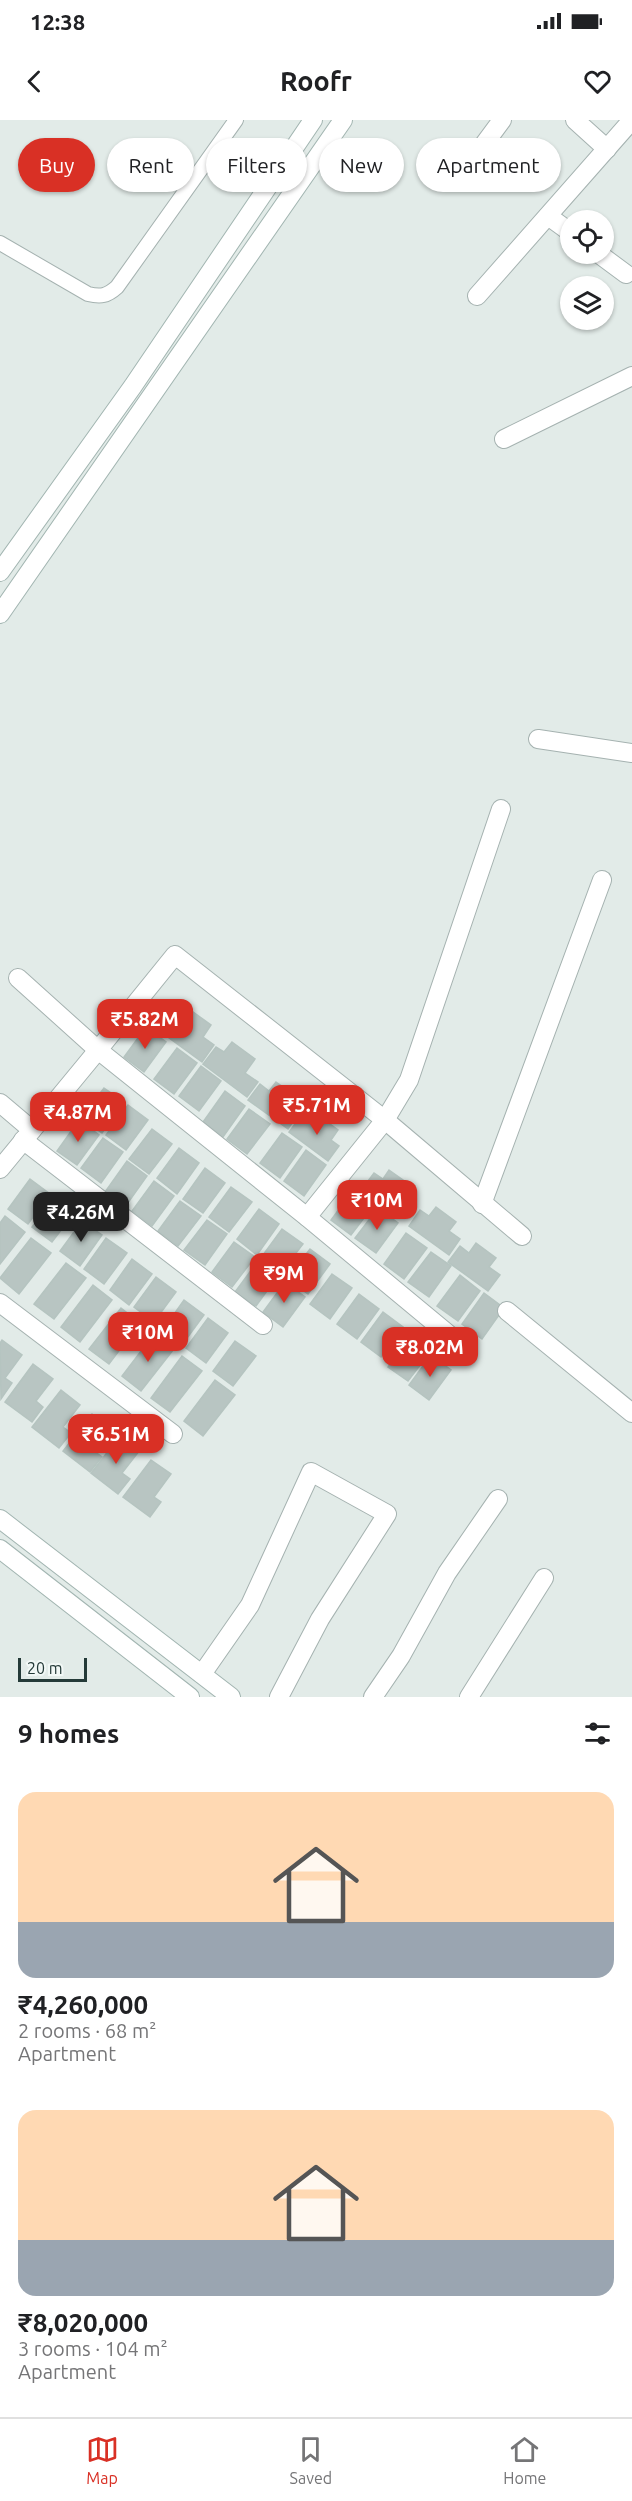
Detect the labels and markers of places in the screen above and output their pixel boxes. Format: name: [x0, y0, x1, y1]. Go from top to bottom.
pin: ₹5.82M: [96, 999, 194, 1050]
pin: ₹5.71M: [268, 1085, 366, 1136]
pin: ₹4.87M: [29, 1092, 127, 1143]
pin: ₹10M: [341, 1180, 413, 1231]
pin: ₹4.26M: [32, 1192, 130, 1243]
pin: ₹9M: [255, 1253, 313, 1304]
pin: ₹10M: [112, 1312, 184, 1363]
pin: ₹8.02M: [381, 1327, 479, 1378]
pin: ₹6.51M: [67, 1414, 165, 1465]

